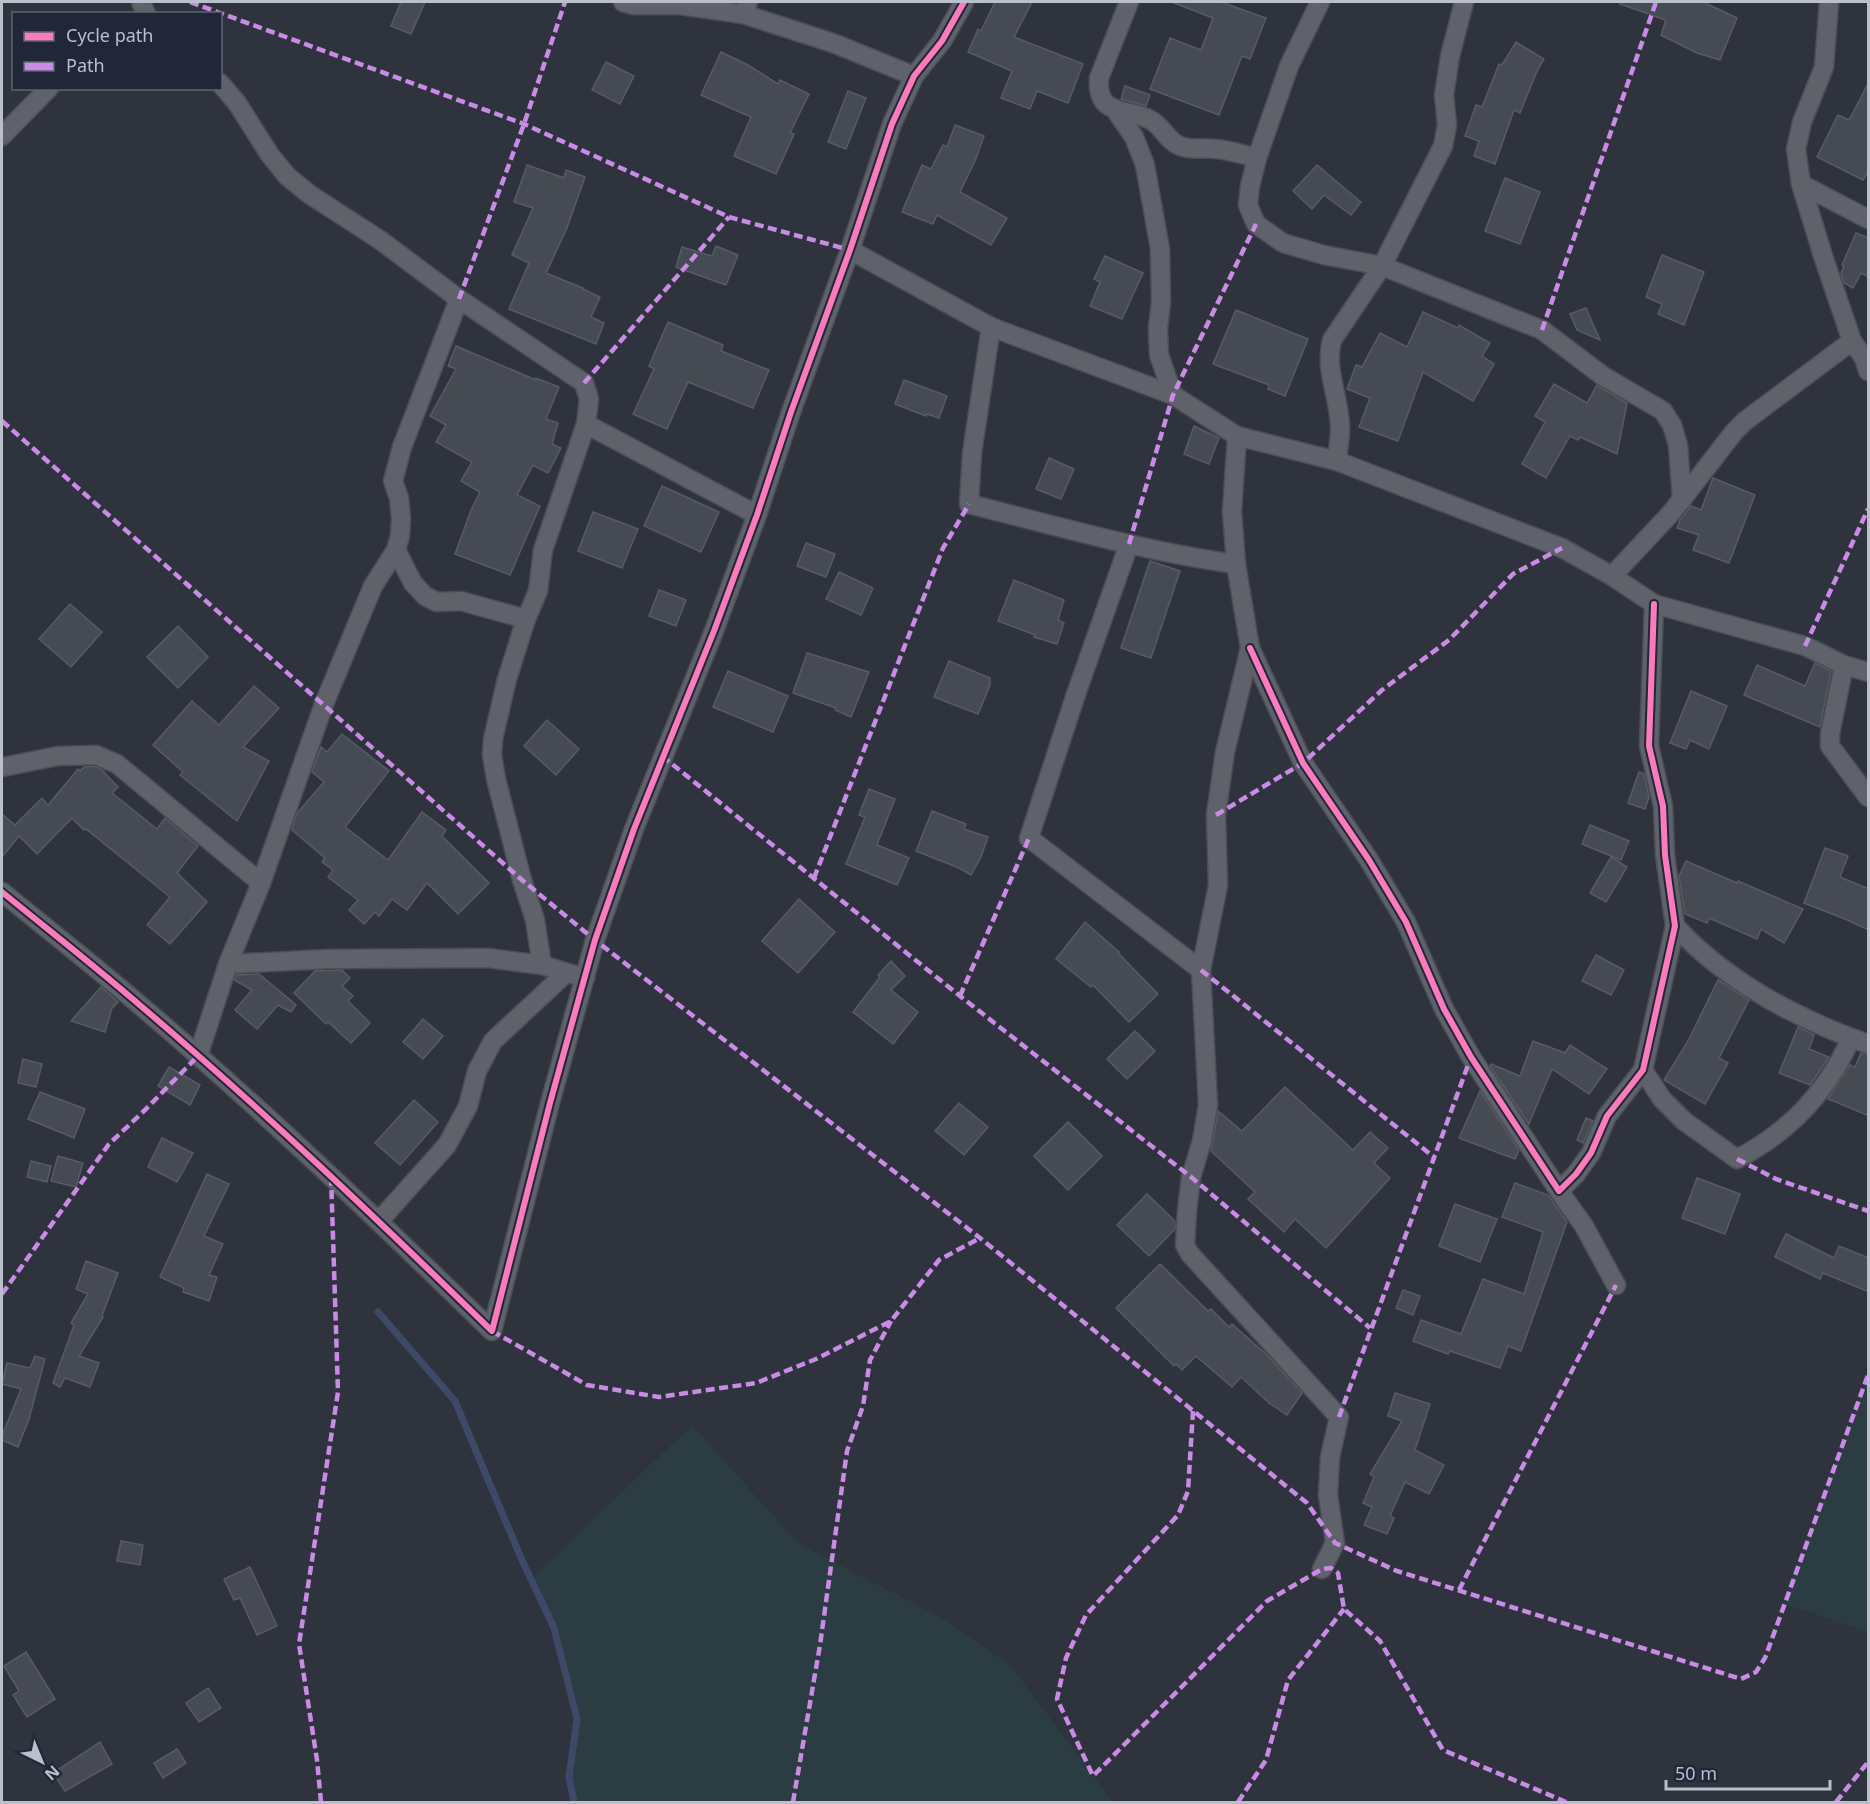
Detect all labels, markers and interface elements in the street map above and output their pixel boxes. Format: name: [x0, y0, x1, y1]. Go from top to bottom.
legend: [12, 12, 222, 90]
text: Cycle path: [66, 23, 153, 47]
text: Path: [66, 53, 105, 77]
north arrow: [12, 1732, 72, 1792]
scale bar: [1666, 1753, 1830, 1791]
text: N: [40, 1760, 64, 1785]
text: 50 m: [1675, 1761, 1717, 1785]

